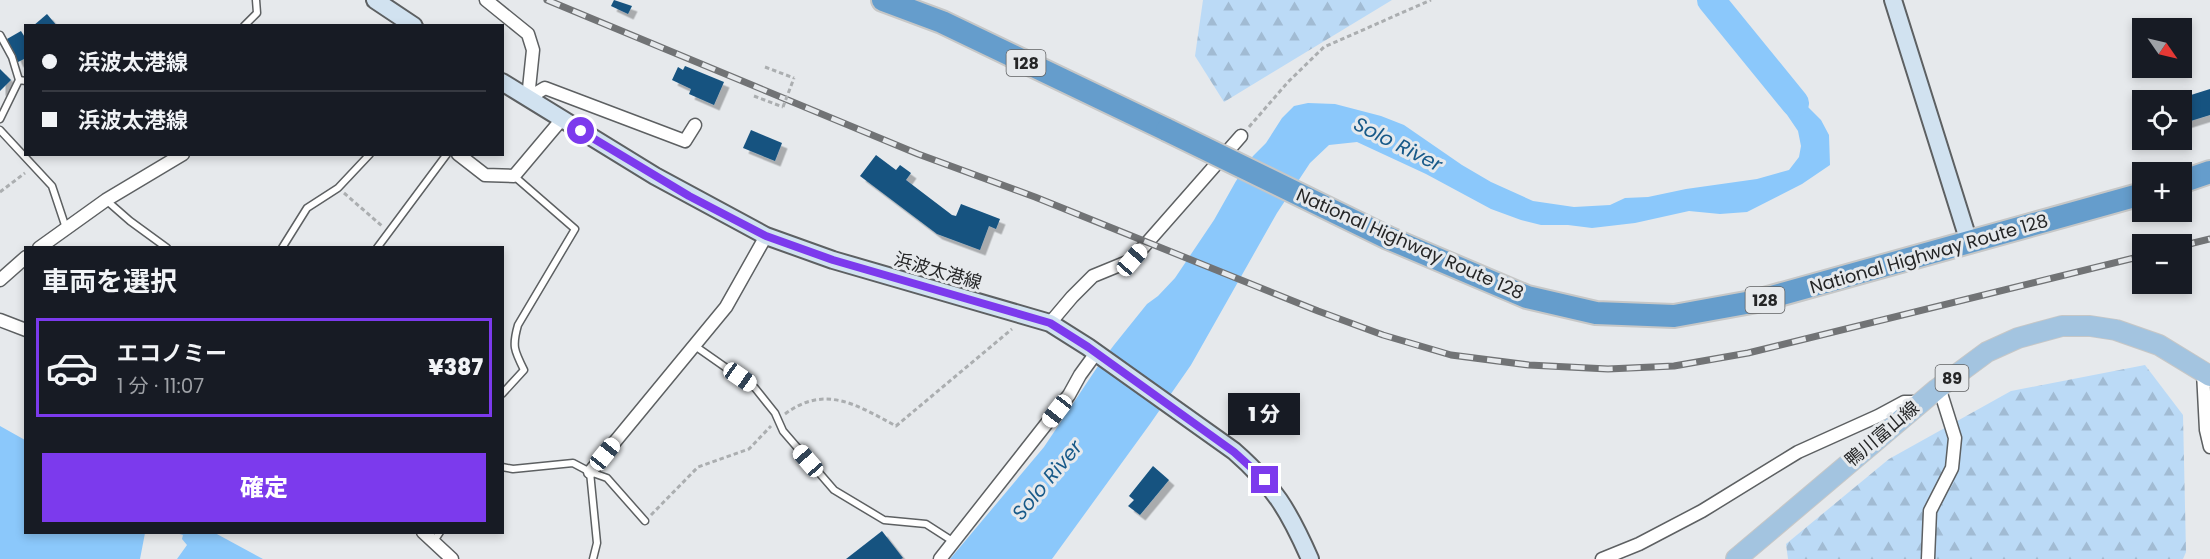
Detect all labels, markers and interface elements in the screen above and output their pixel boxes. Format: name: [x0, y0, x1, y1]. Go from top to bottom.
north arrow: [2132, 18, 2192, 78]
map controls: [2132, 18, 2192, 294]
text: 浜波太港線: [78, 47, 188, 78]
road number: 128: [1006, 50, 1046, 76]
button: locate: [2132, 90, 2192, 150]
text: 浜波太港線: [78, 105, 188, 136]
water label: Solo River: [1349, 110, 1448, 179]
route start: [567, 117, 594, 144]
button: +: [2132, 162, 2192, 222]
street label: National Highway Route 128: [1292, 182, 1528, 305]
street label: National Highway Route 128: [1807, 208, 2051, 300]
button: −: [2132, 234, 2192, 294]
car: [1113, 241, 1151, 279]
street label: 浜波太港線: [891, 246, 985, 295]
text: 車両を選択: [42, 263, 177, 300]
road number: 128: [1746, 287, 1784, 313]
text: エコノミー: [117, 338, 227, 369]
icon: car: [45, 341, 99, 395]
text: ¥387: [428, 352, 483, 383]
car: [720, 359, 760, 395]
road number: 89: [1936, 365, 1968, 391]
text: 1 分 · 11:07: [117, 372, 204, 400]
car: [1039, 391, 1075, 431]
callout: 1 分: [1229, 393, 1301, 435]
street label: 鴨川富山線: [1839, 395, 1924, 472]
text: 1 分: [1248, 400, 1280, 428]
car: [587, 434, 623, 474]
water label: Solo River: [1005, 434, 1089, 526]
car: [789, 442, 827, 480]
button: 確定: [42, 453, 486, 522]
route end: [1251, 466, 1278, 493]

